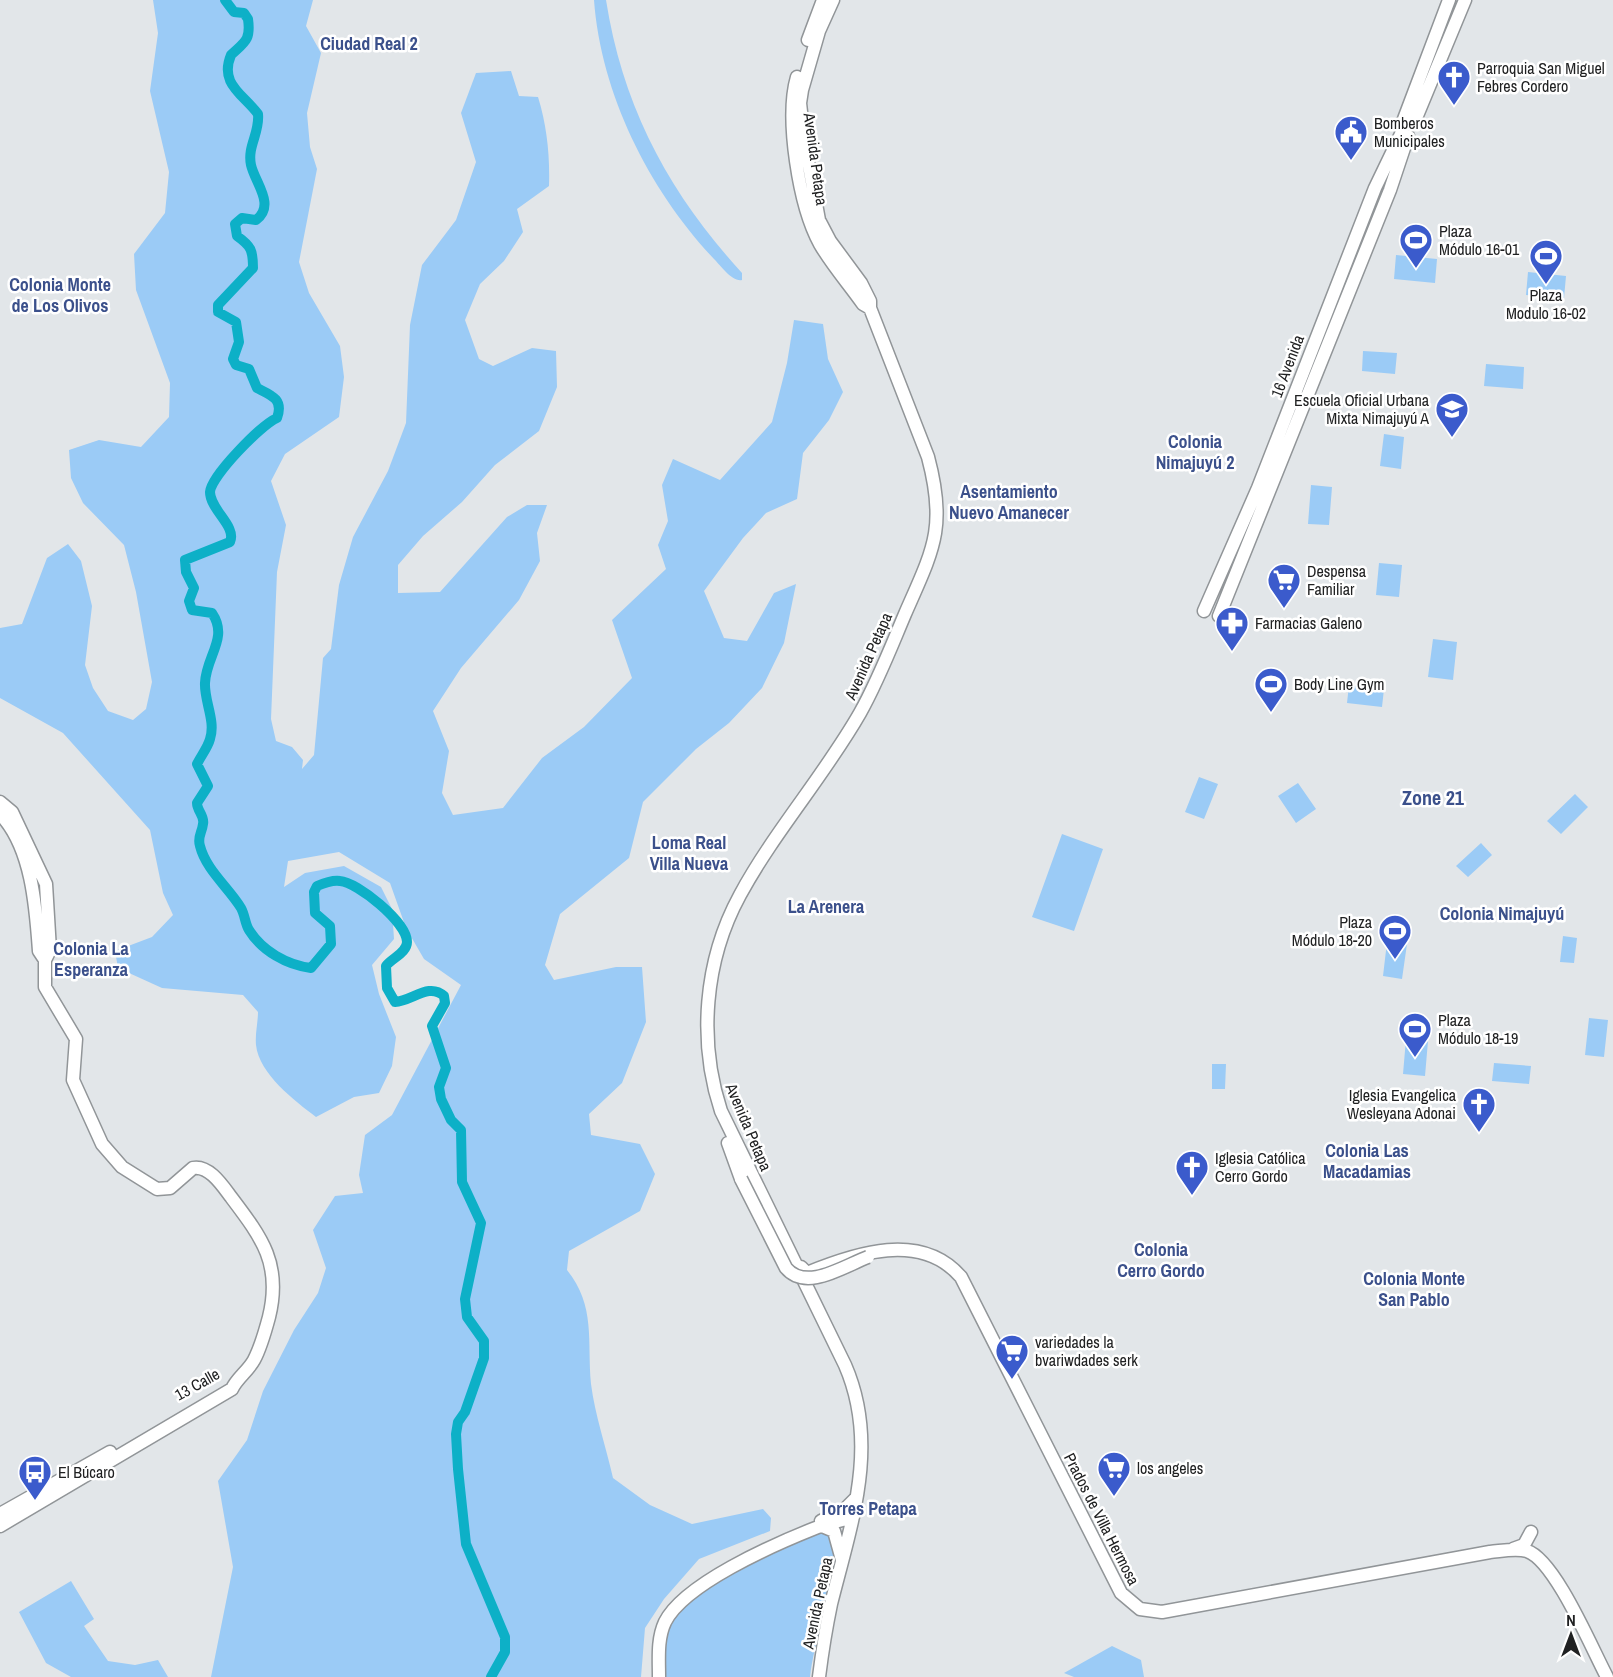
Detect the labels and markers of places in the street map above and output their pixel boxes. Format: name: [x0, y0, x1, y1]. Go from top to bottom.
place label: Parroquia San Miguel Febres Cordero: [1477, 57, 1605, 97]
church icon: Parroquia San Miguel Febres Cordero: [1436, 59, 1472, 106]
place label: Bomberos Municipales: [1374, 112, 1445, 152]
public building icon: Bomberos Municipales: [1333, 114, 1369, 161]
place label: Plaza Módulo 16-01: [1439, 220, 1520, 260]
sports icon: Plaza Módulo 16-01: [1398, 222, 1434, 269]
sports icon: Plaza Modulo 16-02: [1528, 238, 1564, 285]
place label: Plaza Modulo 16-02: [1506, 284, 1586, 324]
place label: Escuela Oficial Urbana Mixta Nimajuyú A: [1294, 389, 1430, 429]
school or university icon: Escuela Oficial Urbana Mixta Nimajuyú A: [1434, 391, 1470, 438]
place label: Despensa Familiar: [1307, 560, 1367, 600]
supermarket icon: Despensa Familiar: [1266, 562, 1302, 609]
pharmacy icon: Farmacias Galeno: [1214, 605, 1250, 652]
place label: Farmacias Galeno: [1255, 612, 1362, 634]
sports icon: Body Line Gym: [1253, 666, 1289, 713]
place label: Body Line Gym: [1294, 673, 1384, 695]
place label: Plaza Módulo 18-20: [1292, 911, 1373, 951]
sports icon: Plaza Módulo 18-20: [1377, 913, 1413, 960]
place label: Plaza Módulo 18-19: [1438, 1009, 1518, 1049]
sports icon: Plaza Módulo 18-19: [1397, 1011, 1433, 1058]
place label: Iglesia Evangelica Wesleyana Adonai: [1347, 1084, 1457, 1124]
church icon: Iglesia Evangelica Wesleyana Adonai: [1461, 1086, 1497, 1133]
place label: Iglesia Católica Cerro Gordo: [1215, 1147, 1306, 1187]
church icon: Iglesia Católica Cerro Gordo: [1174, 1149, 1210, 1196]
place label: variedades la bvariwdades serk: [1035, 1331, 1138, 1371]
supermarket icon: variedades la bvariwdades serk: [994, 1333, 1030, 1380]
supermarket icon: los angeles: [1096, 1450, 1132, 1497]
bus stop icon: El Búcaro: [17, 1454, 53, 1501]
place label: los angeles: [1137, 1457, 1203, 1479]
place label: El Búcaro: [58, 1461, 115, 1483]

